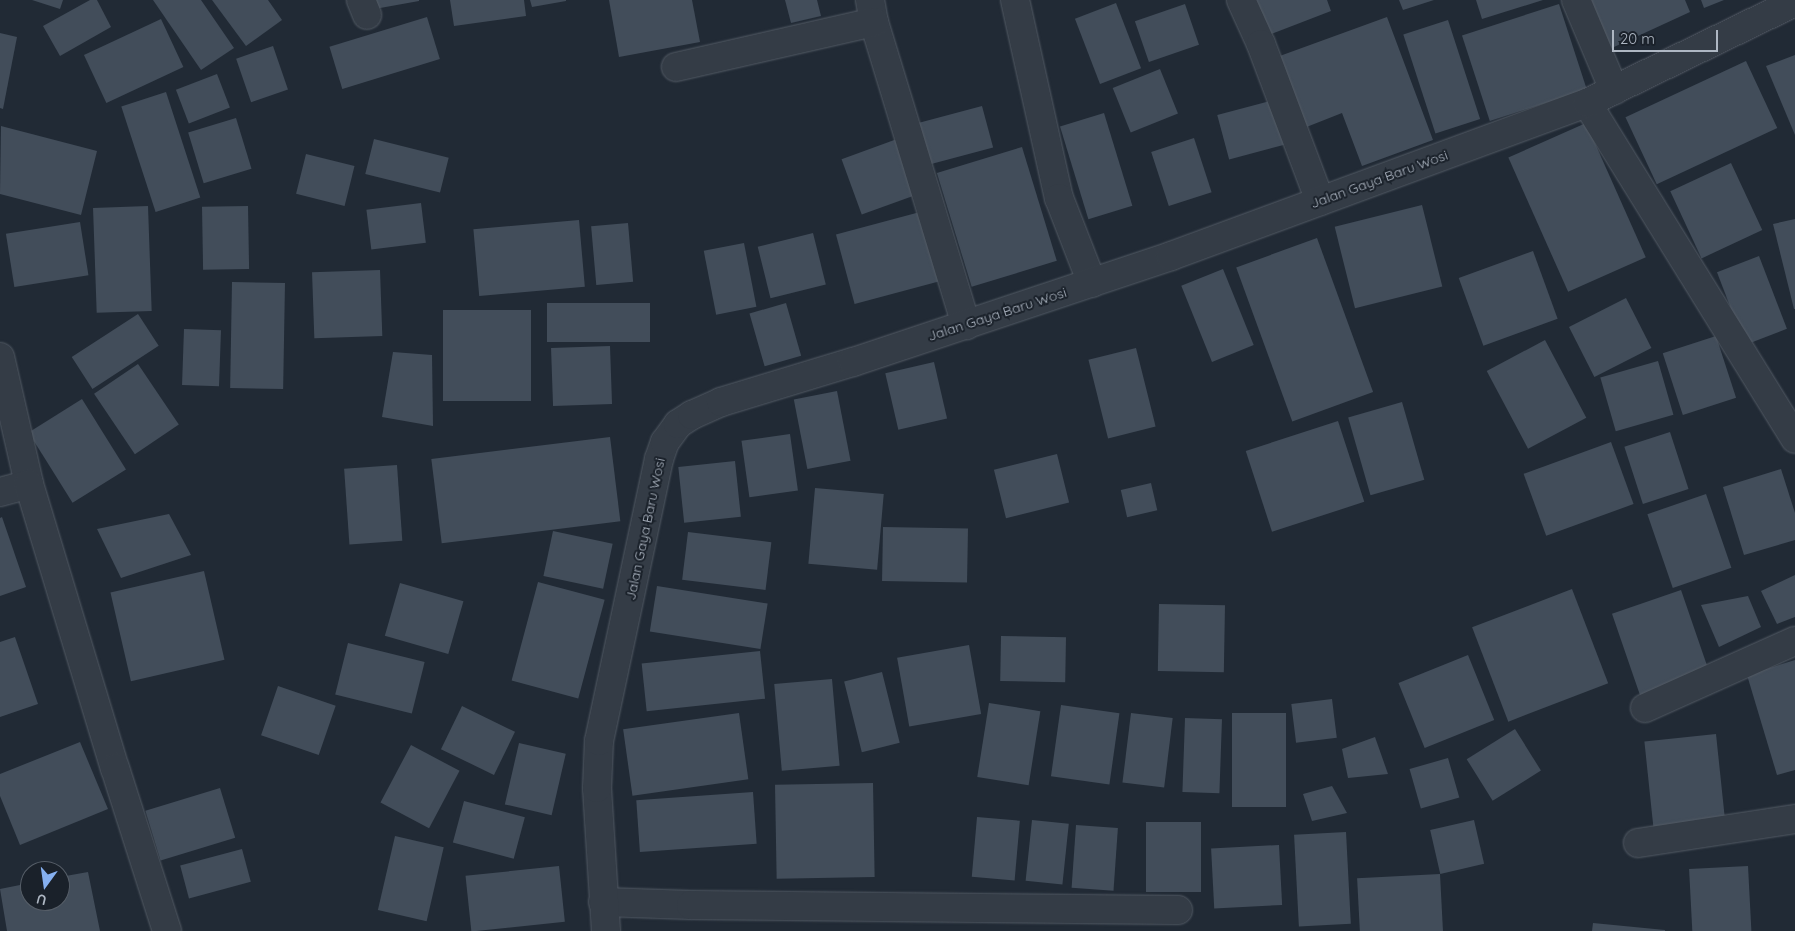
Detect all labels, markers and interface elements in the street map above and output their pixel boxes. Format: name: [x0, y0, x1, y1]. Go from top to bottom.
scale bar: [1615, 20, 1721, 52]
text: 20 m: [1620, 29, 1655, 48]
street label: Jalan Gaya Baru Wosi: [1308, 146, 1450, 212]
street label: Jalan Gaya Baru Wosi: [926, 284, 1068, 344]
street label: Jalan Gaya Baru Wosi: [622, 456, 668, 602]
north arrow: [20, 861, 70, 911]
text: U: [35, 890, 49, 910]

